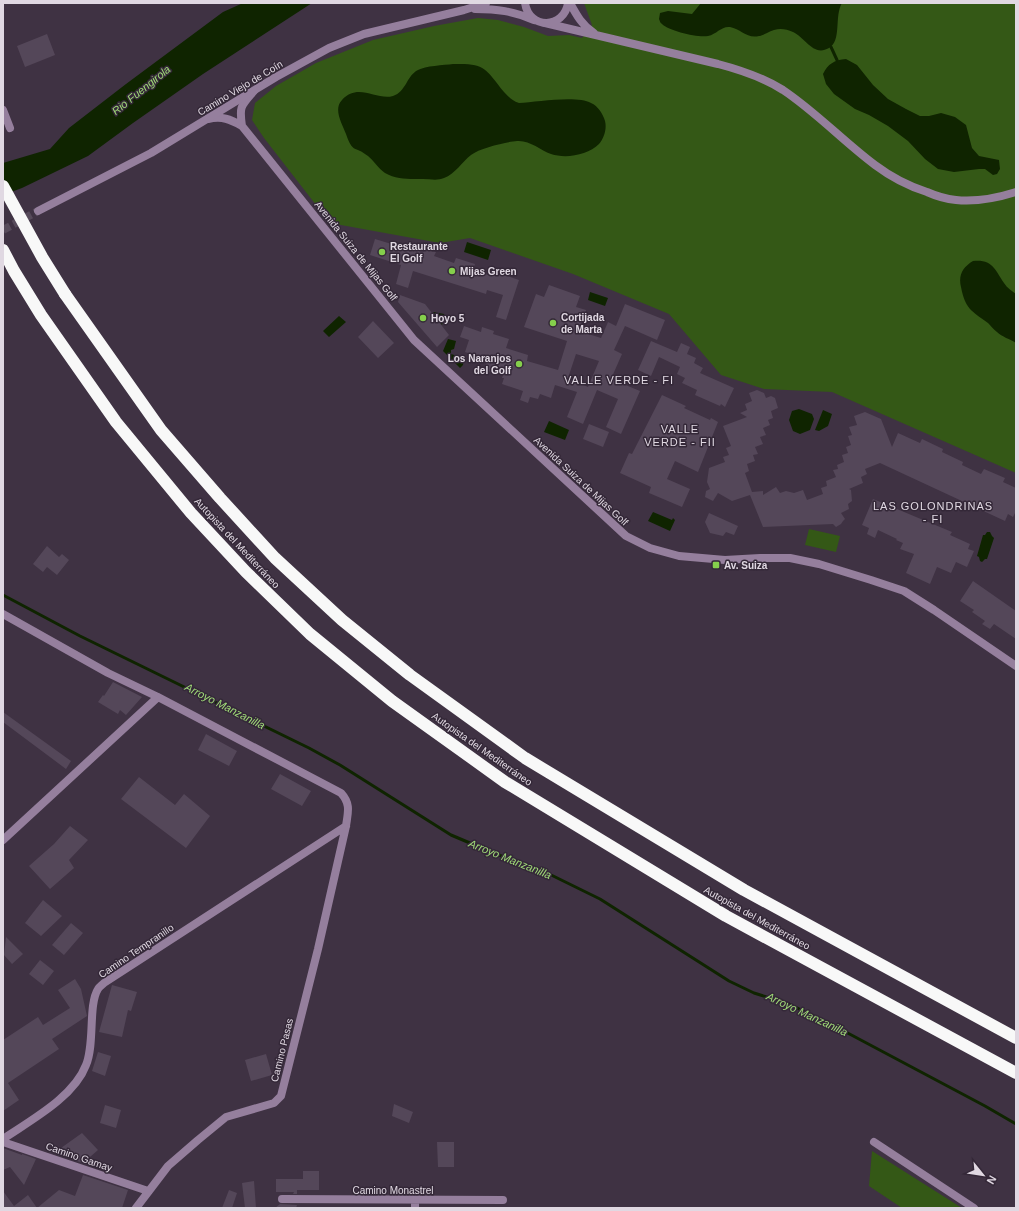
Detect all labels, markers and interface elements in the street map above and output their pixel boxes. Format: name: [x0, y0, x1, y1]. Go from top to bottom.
street label: Camino Viejo de Coín: [196, 58, 284, 118]
water label: Rio Fuengirola: [109, 63, 173, 117]
street label: Avenida Suiza de Mijas Golf: [312, 199, 400, 303]
place label: Restaurante El Golf: [390, 241, 448, 264]
marker: Restaurante El Golf: [377, 247, 387, 257]
marker: Mijas Green: [447, 266, 457, 276]
place label: Mijas Green: [460, 266, 517, 277]
place label: Cortijada de Marta: [561, 312, 605, 335]
marker: Hoyo 5: [418, 313, 428, 323]
place label: Hoyo 5: [431, 313, 465, 324]
marker: Cortijada de Marta: [548, 318, 558, 328]
place label: Los Naranjos del Golf: [448, 353, 512, 376]
marker: Los Naranjos del Golf: [514, 359, 524, 369]
district label: VALLE VERDE - FI: [564, 374, 674, 386]
district label: VALLE VERDE - FII: [644, 423, 716, 448]
street label: Avenida Suiza de Mijas Golf: [532, 434, 631, 528]
street label: Autopista del Mediterráneo: [192, 496, 282, 591]
district label: LAS GOLONDRINAS - FI: [873, 500, 993, 525]
marker: Av. Suiza: [711, 560, 721, 570]
place label: Av. Suiza: [724, 560, 768, 571]
water label: Arroyo Manzanilla: [182, 680, 267, 731]
street label: Autopista del Mediterráneo: [430, 710, 534, 788]
water label: Arroyo Manzanilla: [466, 837, 553, 881]
street label: Autopista del Mediterráneo: [702, 884, 812, 952]
street label: Camino Tempranillo: [96, 922, 176, 980]
water label: Arroyo Manzanilla: [764, 990, 849, 1038]
street label: Camino Pasas: [269, 1017, 295, 1083]
street label: Camino Gamay: [44, 1140, 114, 1174]
north arrow: [963, 1155, 1003, 1195]
text: N: [984, 1174, 999, 1186]
street label: Camino Monastrel: [352, 1185, 434, 1196]

